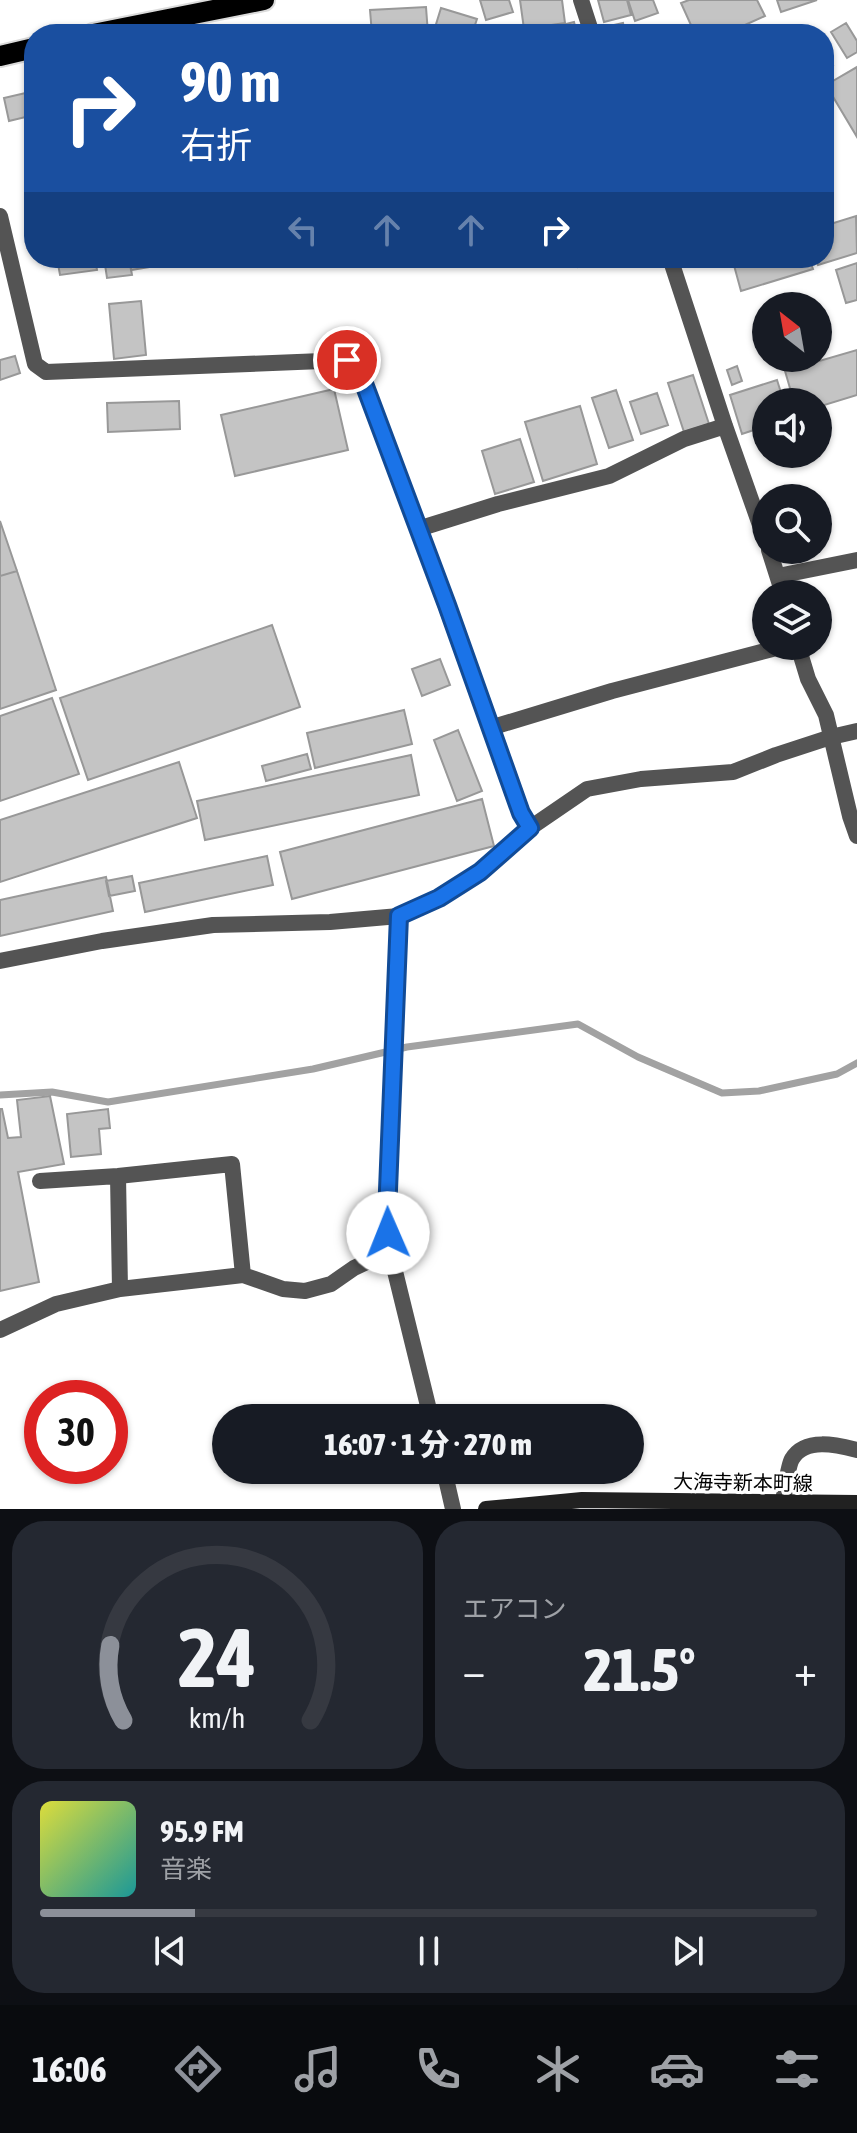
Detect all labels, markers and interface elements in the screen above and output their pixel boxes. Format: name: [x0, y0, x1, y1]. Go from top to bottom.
text: 90 m: [180, 50, 281, 114]
icon: right: [48, 56, 152, 160]
text: 右折: [180, 124, 252, 166]
icon: left: [281, 208, 325, 252]
icon: ahead: [365, 208, 409, 252]
icon: ahead: [449, 208, 493, 252]
icon: right: [533, 208, 577, 252]
north arrow: [752, 292, 832, 372]
map controls: [752, 292, 832, 660]
pin: [313, 326, 381, 394]
icon: arrive: [325, 338, 369, 382]
button: sound: [752, 388, 832, 468]
button: search: [752, 484, 832, 564]
button: layers: [752, 580, 832, 660]
position arrow: [346, 1191, 430, 1275]
speed limit sign: 30: [24, 1380, 128, 1484]
text: 16:07 · 1 分 · 270 m: [324, 1427, 532, 1461]
street label: 大海寺新本町線: [673, 1469, 813, 1495]
text: エアコン: [463, 1594, 567, 1624]
text: 24: [178, 1609, 256, 1705]
text: 21.5°: [584, 1635, 696, 1704]
text: −: [463, 1645, 485, 1695]
text: +: [794, 1645, 817, 1695]
text: km/h: [189, 1701, 246, 1734]
text: 95.9 FM: [160, 1814, 244, 1848]
text: 音楽: [160, 1854, 212, 1884]
icon: previous: [148, 1929, 192, 1973]
icon: pause: [407, 1929, 451, 1973]
icon: next: [666, 1929, 710, 1973]
icon: directions: [170, 2041, 226, 2097]
icon: music: [290, 2041, 346, 2097]
icon: phone: [410, 2041, 466, 2097]
icon: climate: [530, 2041, 586, 2097]
icon: car: [649, 2041, 705, 2097]
icon: filters: [769, 2041, 825, 2097]
text: 16:06: [32, 2048, 107, 2090]

